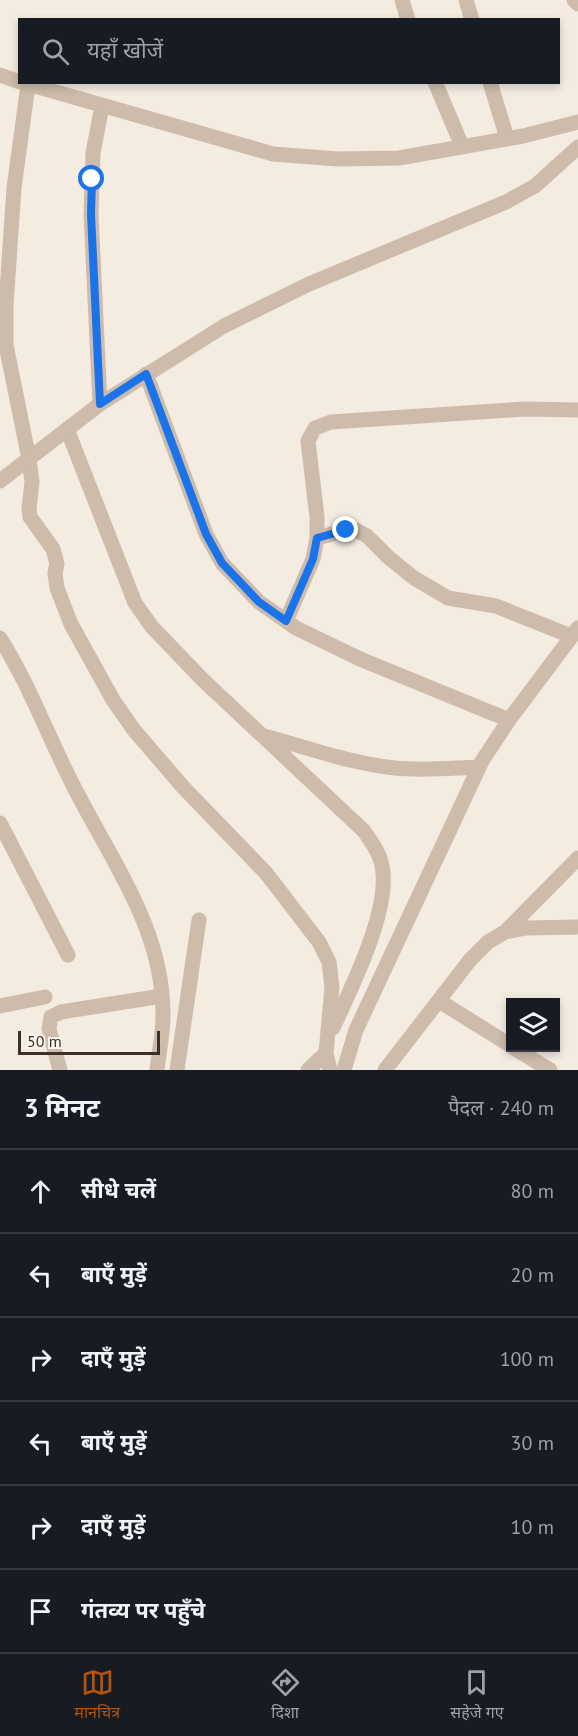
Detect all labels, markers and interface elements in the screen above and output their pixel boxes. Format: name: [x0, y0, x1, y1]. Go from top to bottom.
search box: [18, 18, 560, 84]
icon: search: [39, 35, 72, 68]
text: यहाँ खोजें: [87, 36, 163, 64]
route start: [78, 165, 104, 191]
route end: [332, 516, 358, 542]
map controls: [506, 998, 560, 1052]
button: layers: [506, 998, 560, 1052]
scale bar: [18, 1028, 160, 1056]
text: 50 m: [27, 1031, 62, 1051]
text: 3 मिनट: [24, 1091, 100, 1124]
text: पैदल · 240 m: [448, 1095, 554, 1121]
icon: ahead: [24, 1175, 57, 1208]
text: सीधे चलें: [81, 1176, 156, 1204]
text: 80 m: [511, 1178, 554, 1204]
icon: left: [24, 1259, 57, 1292]
text: बाएँ मुड़ें: [81, 1260, 147, 1288]
text: 20 m: [511, 1262, 554, 1288]
icon: right: [24, 1343, 57, 1376]
text: दाएँ मुड़ें: [81, 1344, 146, 1372]
text: 100 m: [500, 1346, 554, 1372]
icon: left: [24, 1427, 57, 1460]
text: बाएँ मुड़ें: [81, 1428, 147, 1456]
text: 30 m: [511, 1430, 554, 1456]
icon: right: [24, 1511, 57, 1544]
text: दाएँ मुड़ें: [81, 1512, 146, 1540]
text: 10 m: [511, 1514, 554, 1540]
icon: arrive: [24, 1595, 57, 1628]
text: गंतव्य पर पहुँचे: [81, 1596, 205, 1624]
tab: मानचित्र: [74, 1666, 120, 1725]
tab: दिशा: [269, 1666, 302, 1725]
tab: सहेजे गए: [450, 1666, 504, 1725]

